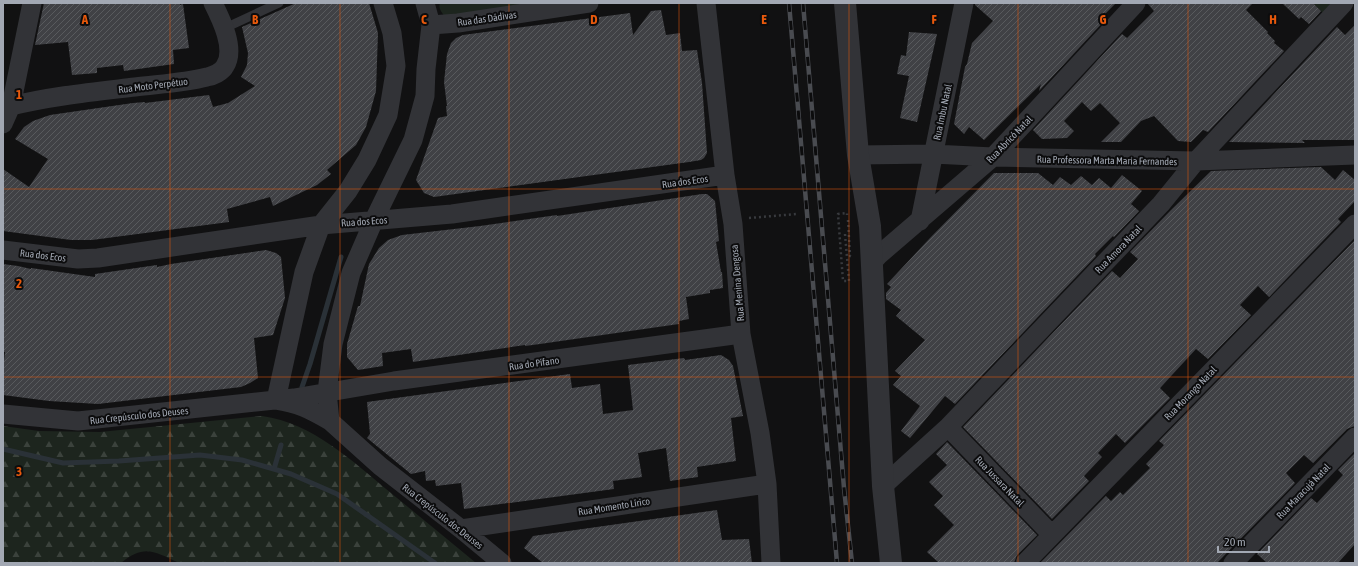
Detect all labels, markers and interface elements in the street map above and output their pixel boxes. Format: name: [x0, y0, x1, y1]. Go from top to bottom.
street label: Rua das Dádivas: [457, 9, 518, 28]
text: A: [81, 12, 89, 27]
text: B: [252, 12, 259, 27]
text: C: [421, 12, 427, 27]
text: D: [590, 12, 598, 27]
text: E: [761, 12, 767, 27]
text: F: [931, 12, 937, 27]
text: G: [1100, 12, 1107, 27]
text: H: [1269, 12, 1277, 27]
street label: Rua Moto Perpétuo: [118, 76, 189, 95]
street label: Rua Imbu Natal: [931, 83, 954, 141]
text: 1: [16, 87, 22, 102]
street label: Rua Abricó Natal: [984, 113, 1035, 165]
street label: Rua Professora Marta Maria Fernandes: [1037, 154, 1178, 167]
street label: Rua dos Ecos: [661, 173, 709, 190]
street label: Rua dos Ecos: [341, 214, 388, 229]
street label: Rua Amora Natal: [1093, 223, 1144, 276]
street label: Rua Menina Dengosa: [729, 244, 746, 322]
street label: Rua dos Ecos: [19, 247, 67, 264]
text: 2: [16, 276, 22, 291]
street label: Rua do Pífano: [508, 354, 560, 372]
street label: Rua Morango Natal: [1162, 364, 1219, 422]
street label: Rua Crepúsculo dos Deuses: [89, 405, 189, 426]
street label: Rua Jussara Natal: [973, 454, 1026, 509]
street label: Rua Maracujá Natal: [1274, 461, 1333, 521]
text: 3: [16, 464, 22, 479]
street label: Rua Crepúsculo dos Deuses: [400, 482, 485, 551]
street label: Rua Momento Lírico: [577, 495, 651, 518]
scale bar: [1218, 528, 1269, 554]
text: 20 m: [1224, 535, 1246, 549]

